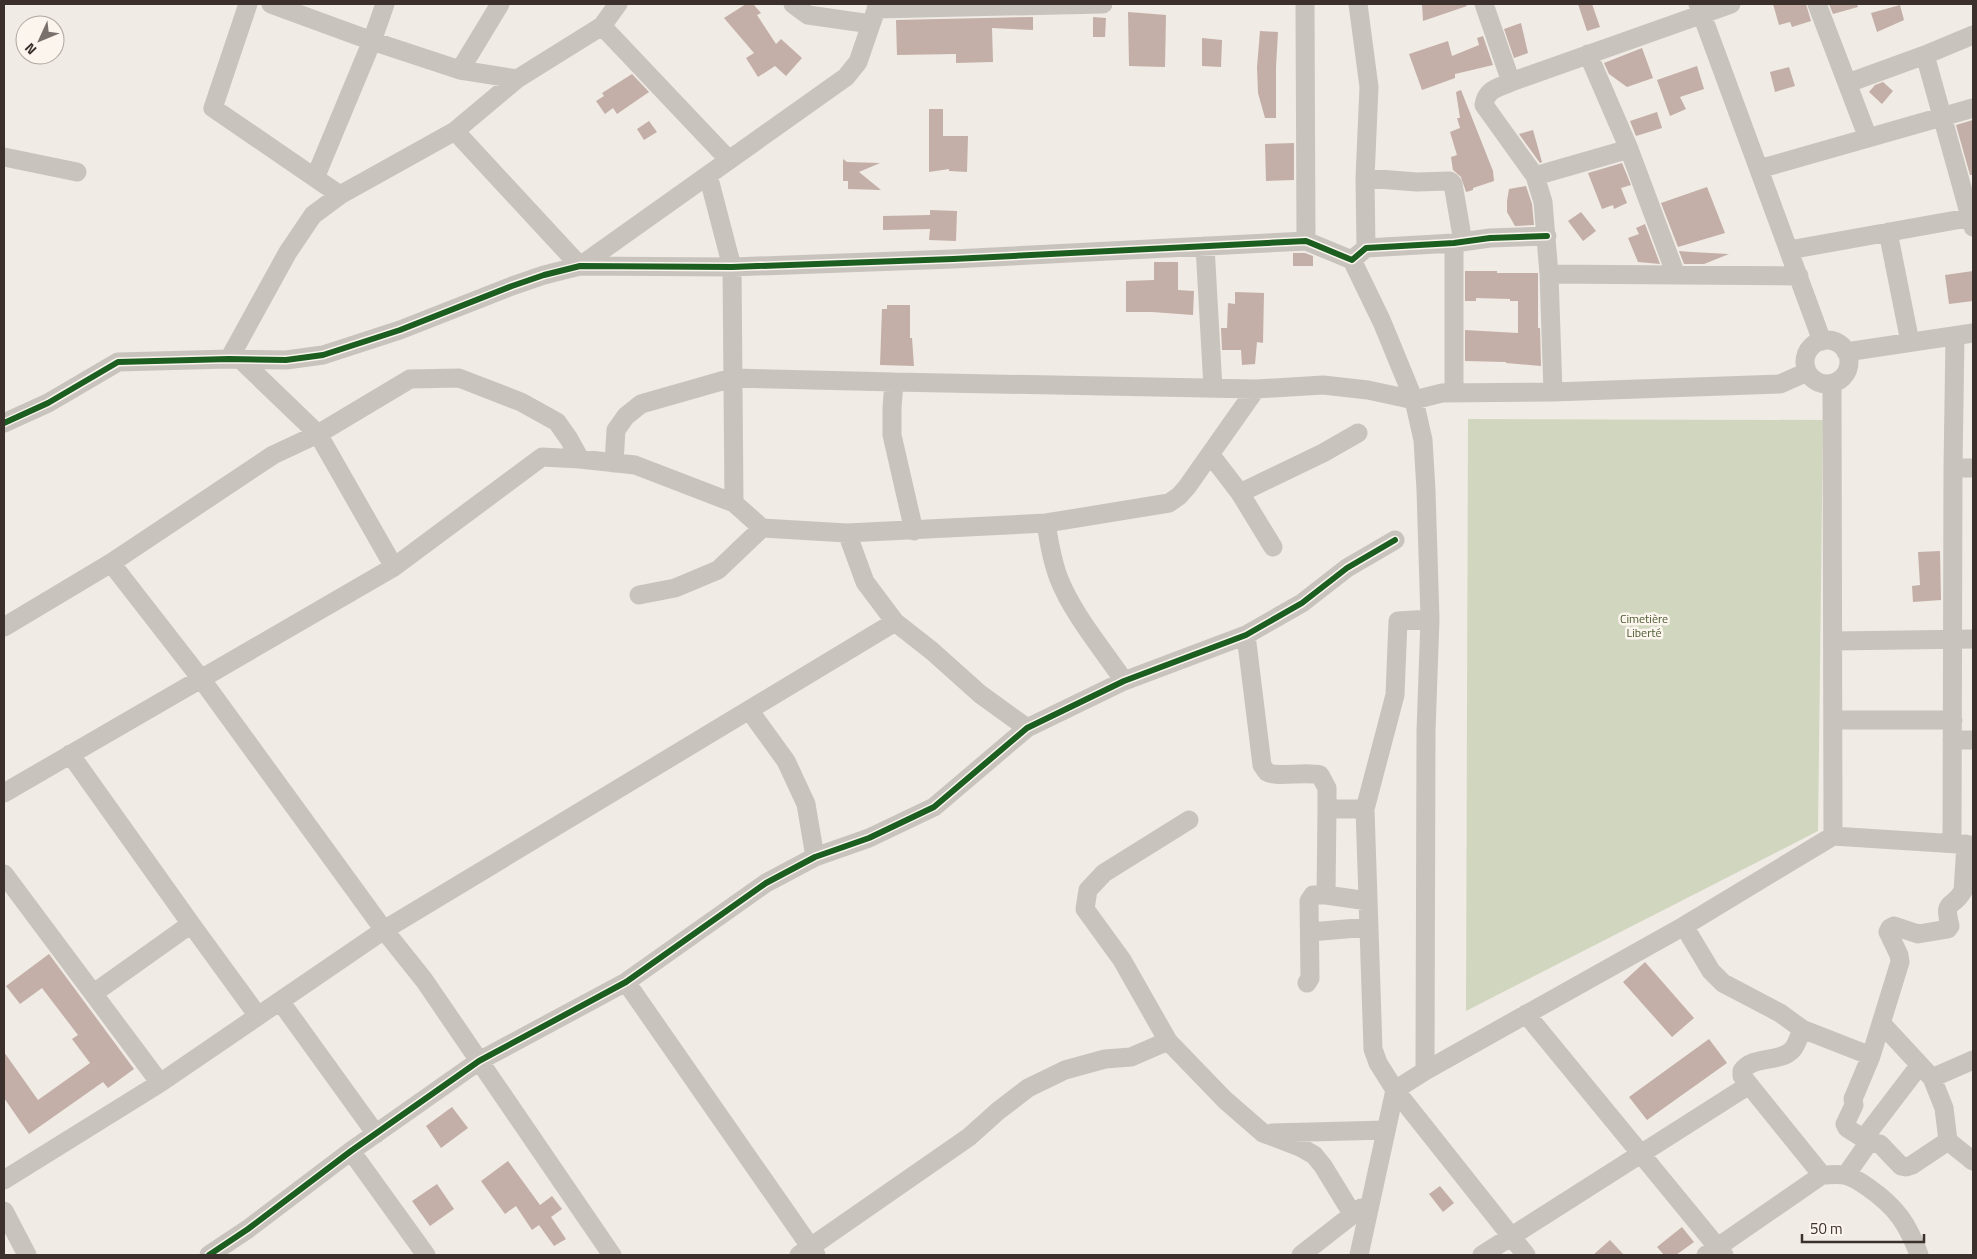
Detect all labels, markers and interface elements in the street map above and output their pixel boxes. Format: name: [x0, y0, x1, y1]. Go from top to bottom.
north arrow: [15, 15, 65, 65]
text: N: [19, 39, 41, 60]
park label: Cimetière Liberté: [1620, 609, 1668, 642]
scale bar: [1802, 1212, 1924, 1244]
text: 50 m: [1810, 1217, 1843, 1240]

